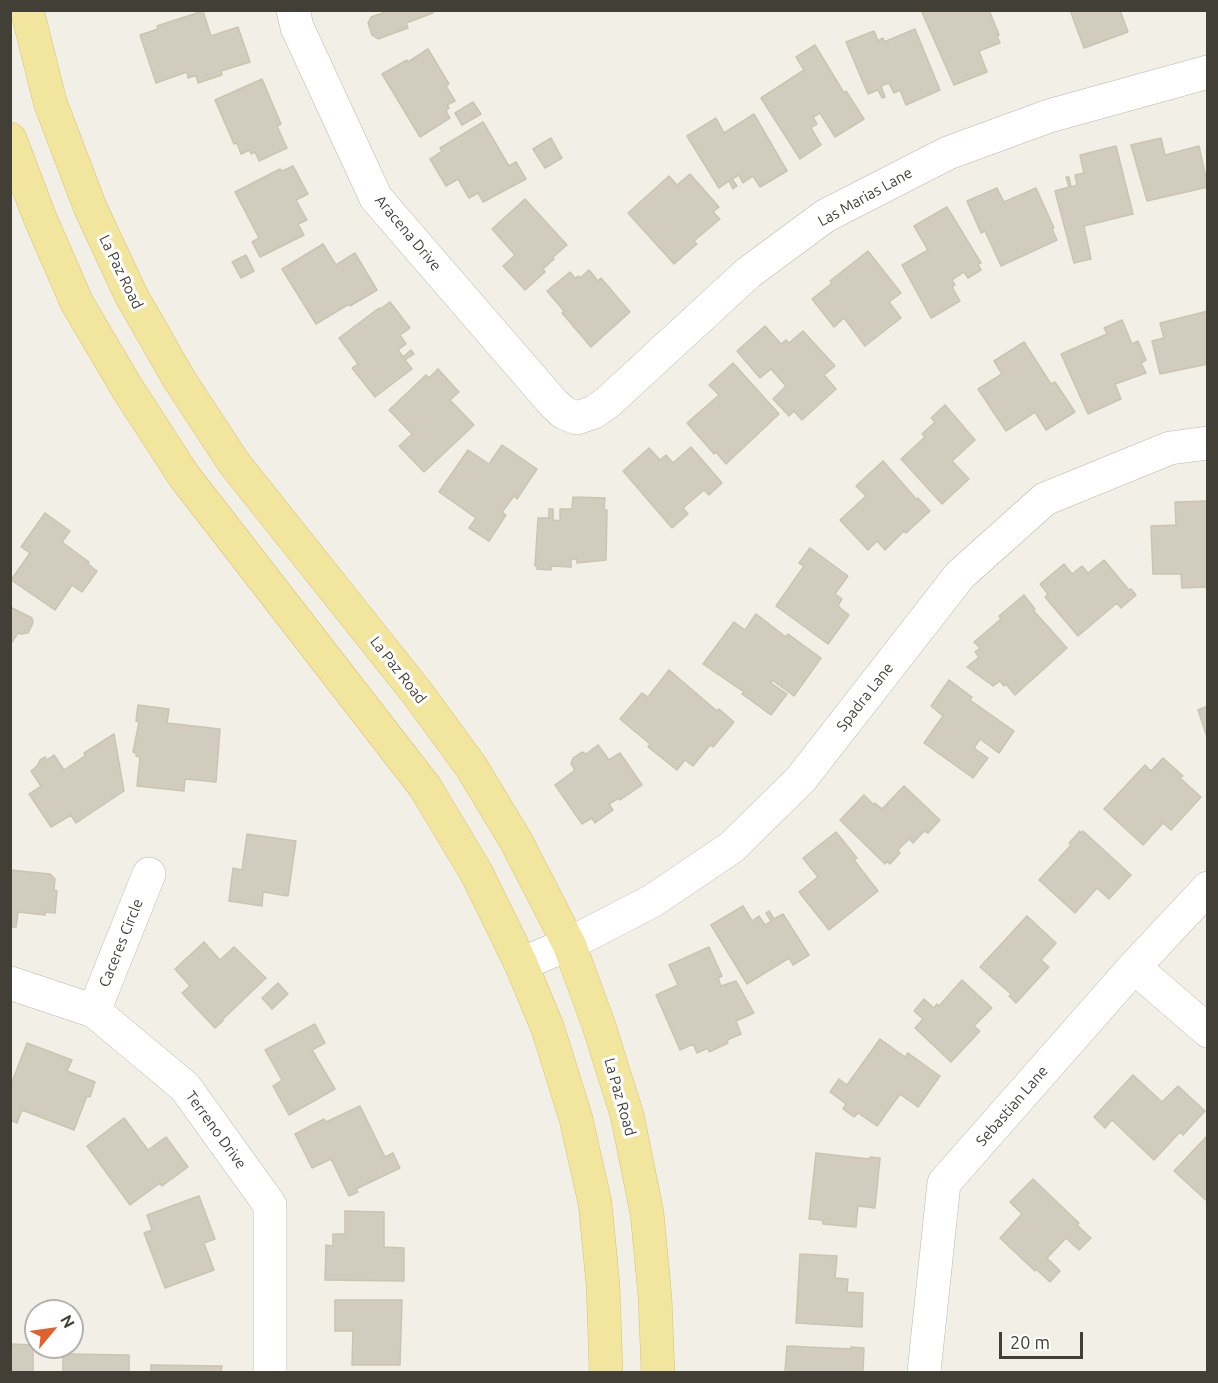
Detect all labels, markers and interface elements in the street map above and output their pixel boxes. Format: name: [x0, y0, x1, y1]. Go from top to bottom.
street label: Las Marias Lane: [815, 164, 915, 230]
street label: Aracena Drive: [371, 191, 445, 275]
street label: La Paz Road: [95, 232, 147, 312]
street label: La Paz Road: [366, 633, 430, 707]
street label: Spadra Lane: [833, 659, 897, 735]
street label: Caceres Circle: [95, 896, 147, 990]
street label: La Paz Road: [600, 1056, 640, 1138]
street label: Sebastian Lane: [972, 1062, 1052, 1150]
street label: Terreno Drive: [182, 1088, 250, 1172]
north arrow: [24, 1299, 84, 1359]
text: N: [57, 1312, 79, 1331]
scale bar: [1002, 1320, 1086, 1358]
text: 20 m: [1010, 1332, 1050, 1352]

